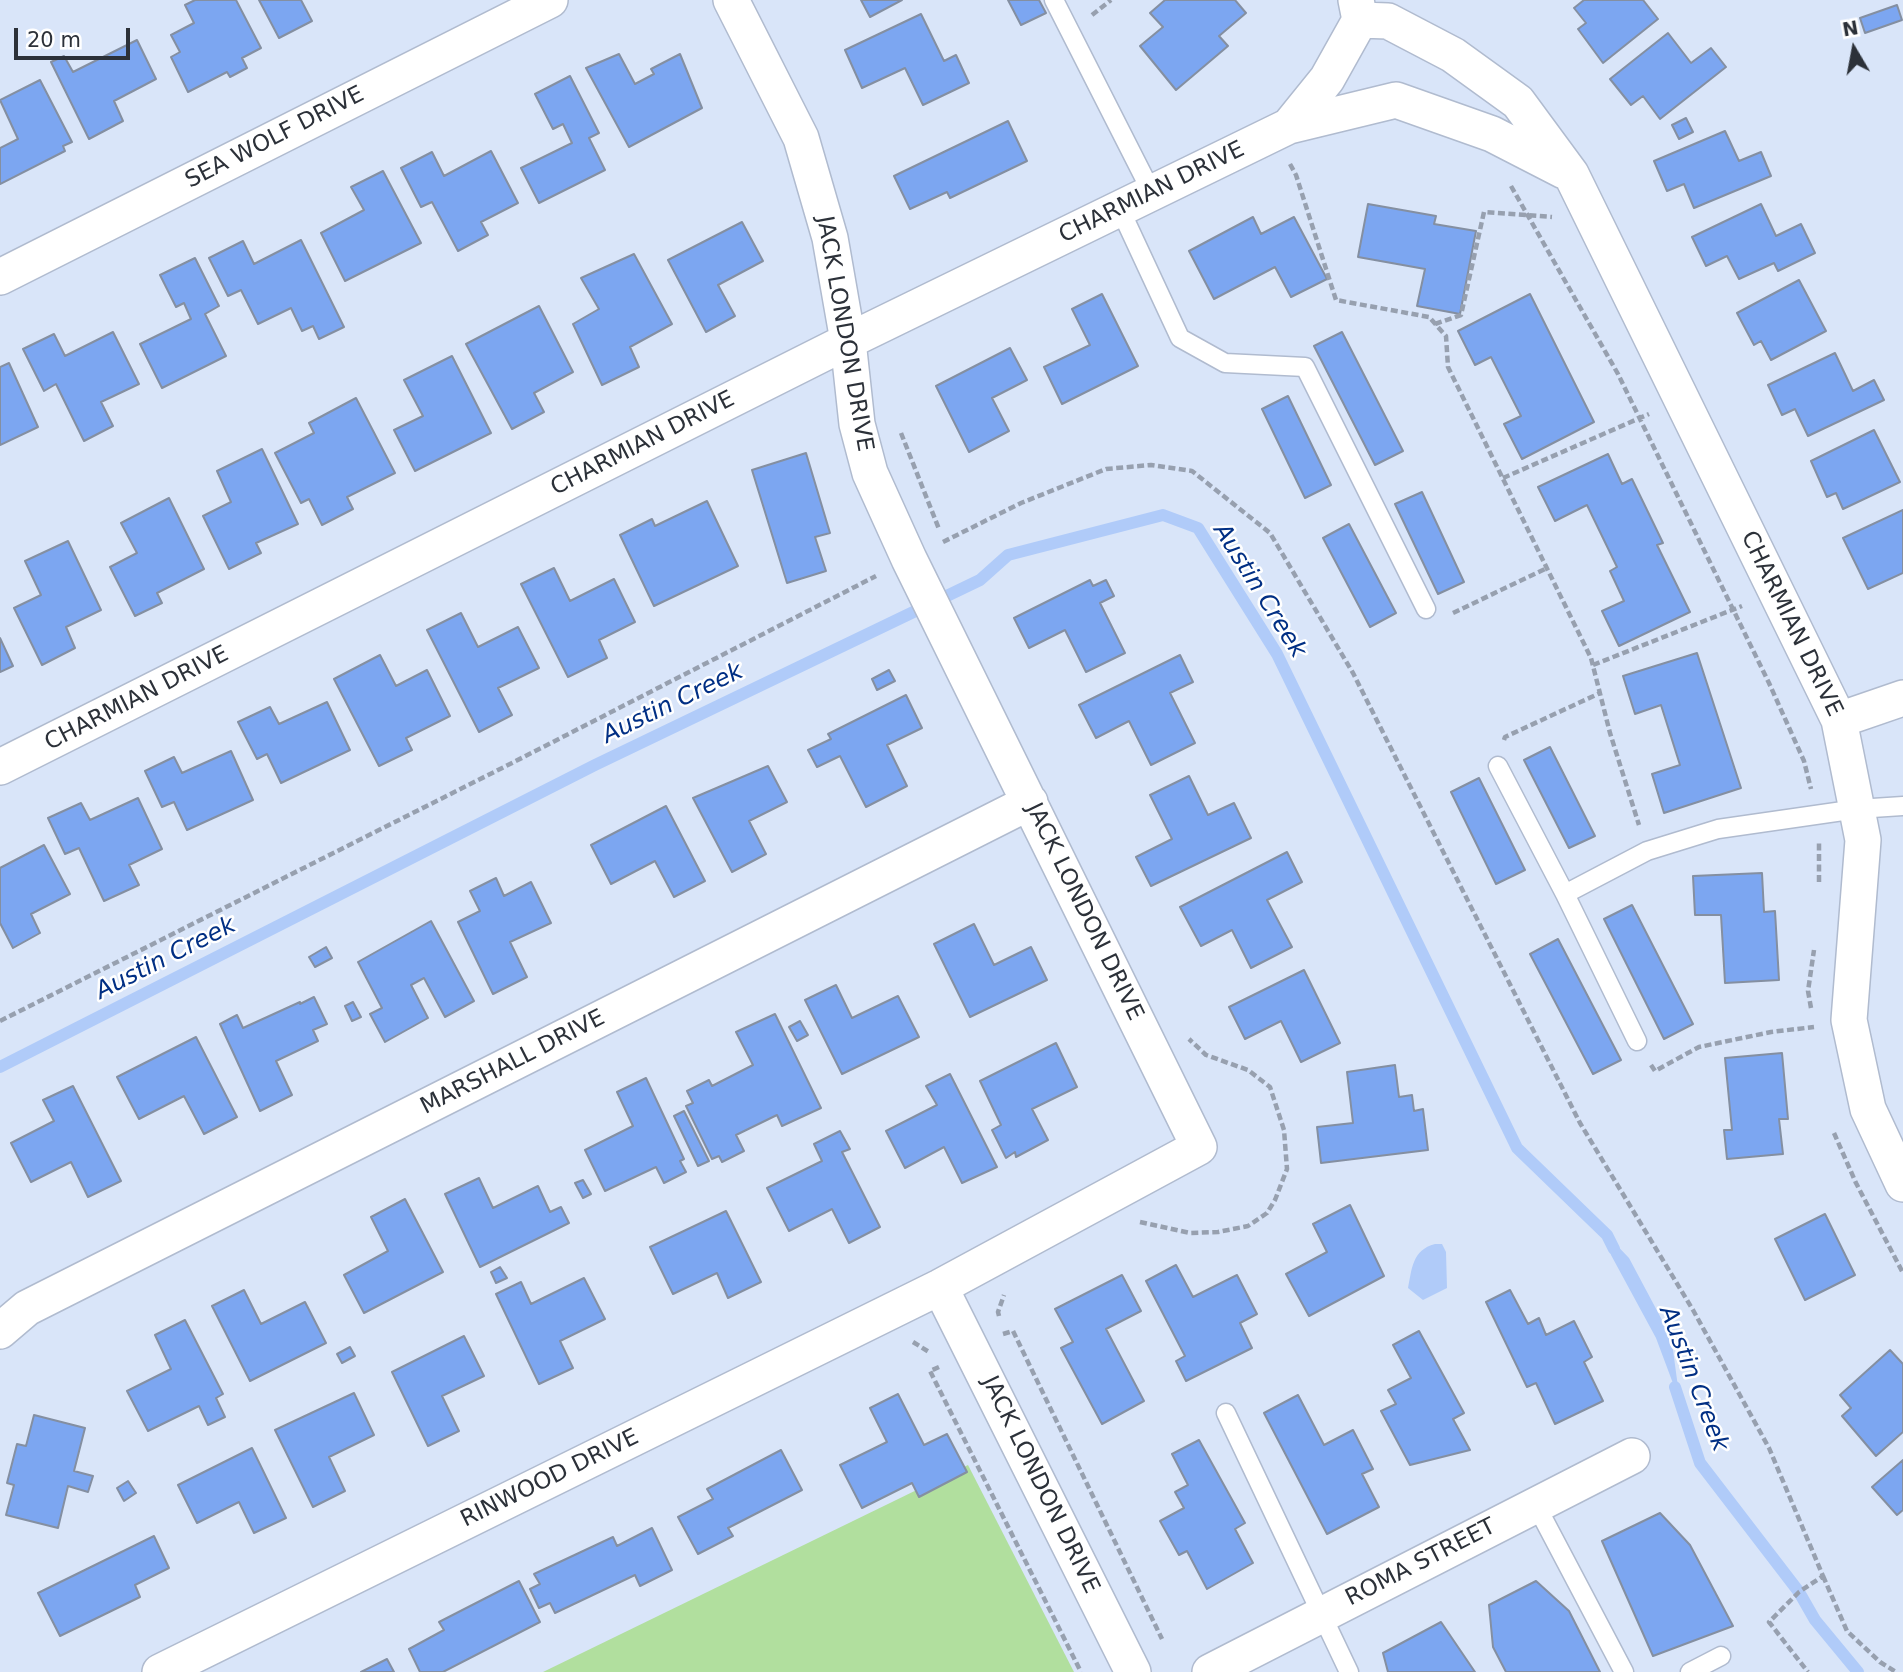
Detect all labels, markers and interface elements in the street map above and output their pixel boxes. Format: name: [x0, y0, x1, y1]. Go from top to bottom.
scale bar: [18, 14, 133, 58]
north arrow: [1819, 14, 1889, 84]
text: N: [1841, 16, 1860, 41]
text: 20 m: [27, 28, 81, 52]
street label: SEA WOLF DRIVE: [181, 81, 369, 195]
street label: CHARMIAN DRIVE: [1055, 136, 1249, 250]
street label: JACK LONDON DRIVE: [810, 214, 878, 454]
street label: CHARMIAN DRIVE: [546, 386, 740, 502]
water label: Austin Creek: [1206, 518, 1312, 664]
street label: CHARMIAN DRIVE: [1734, 527, 1848, 721]
street label: CHARMIAN DRIVE: [40, 641, 234, 757]
water label: Austin Creek: [598, 657, 748, 751]
street label: JACK LONDON DRIVE: [1019, 799, 1149, 1025]
water label: Austin Creek: [91, 911, 241, 1007]
street label: MARSHALL DRIVE: [416, 1005, 610, 1121]
water label: Austin Creek: [1652, 1302, 1734, 1456]
street label: JACK LONDON DRIVE: [975, 1372, 1105, 1598]
street label: RINWOOD DRIVE: [456, 1424, 644, 1534]
street label: ROMA STREET: [1341, 1513, 1501, 1613]

